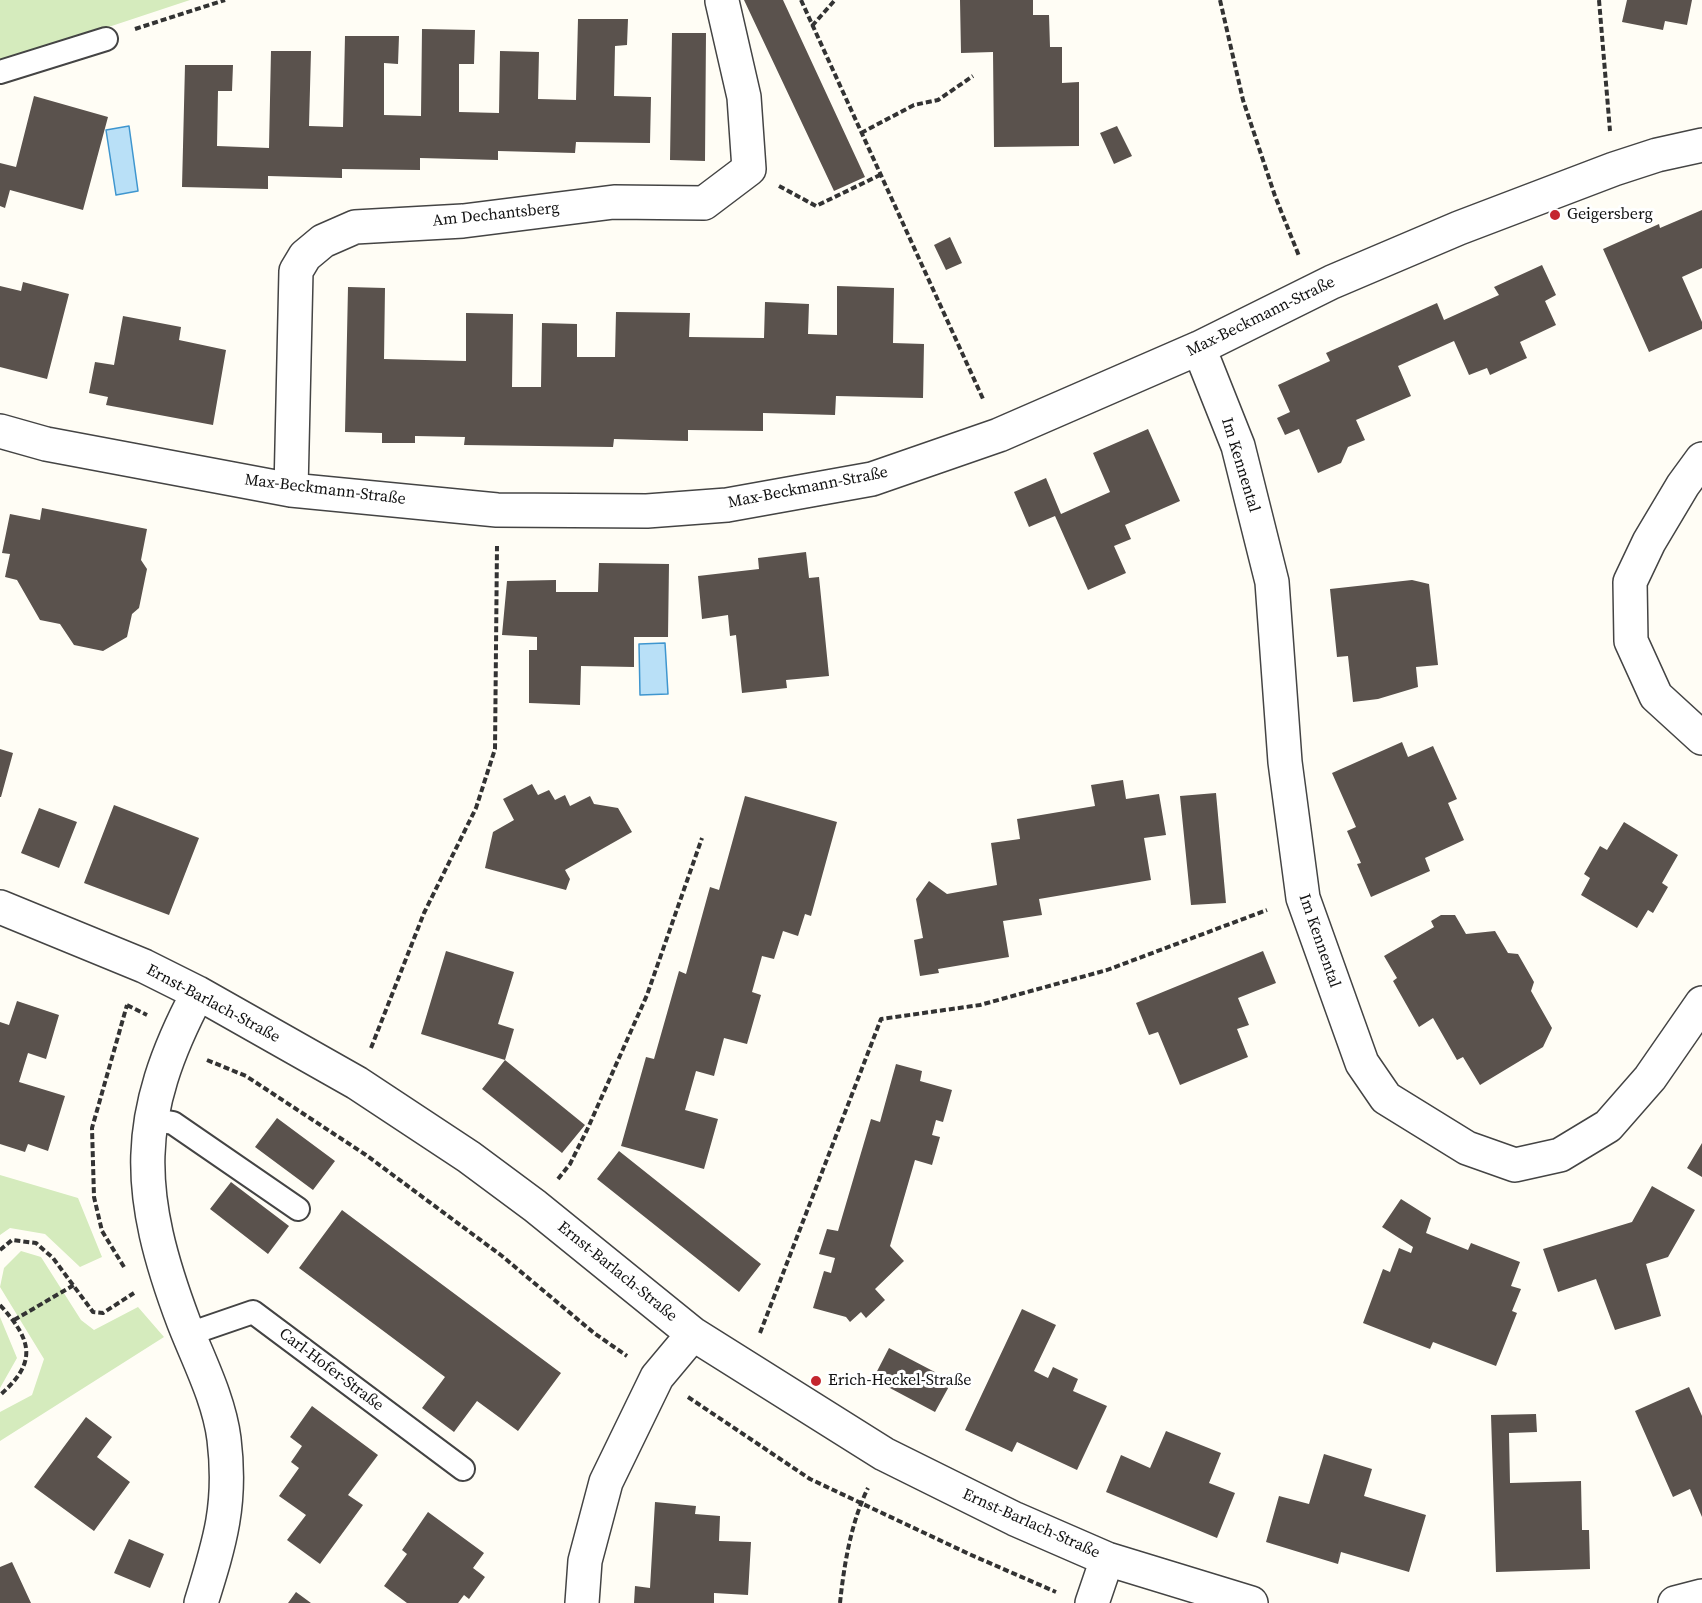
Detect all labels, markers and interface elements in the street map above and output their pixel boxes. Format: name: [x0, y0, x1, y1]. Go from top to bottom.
street label: Am Dechantsberg: [432, 199, 560, 231]
place label: Geigersberg: [1567, 205, 1653, 225]
marker: Geigersberg: [1548, 208, 1562, 222]
street label: Max-Beckmann-Straße: [1184, 273, 1338, 361]
street label: Im Kennental: [1217, 415, 1263, 515]
street label: Max-Beckmann-Straße: [726, 463, 890, 513]
street label: Max-Beckmann-Straße: [243, 471, 407, 509]
street label: Im Kennental: [1294, 892, 1344, 990]
street label: Ernst-Barlach-Straße: [143, 961, 283, 1047]
street label: Ernst-Barlach-Straße: [553, 1218, 681, 1326]
street label: Carl-Hofer-Straße: [275, 1324, 387, 1416]
place label: Erich-Heckel-Straße: [828, 1371, 971, 1391]
marker: Erich-Heckel-Straße: [809, 1374, 823, 1388]
street label: Ernst-Barlach-Straße: [959, 1485, 1103, 1563]

